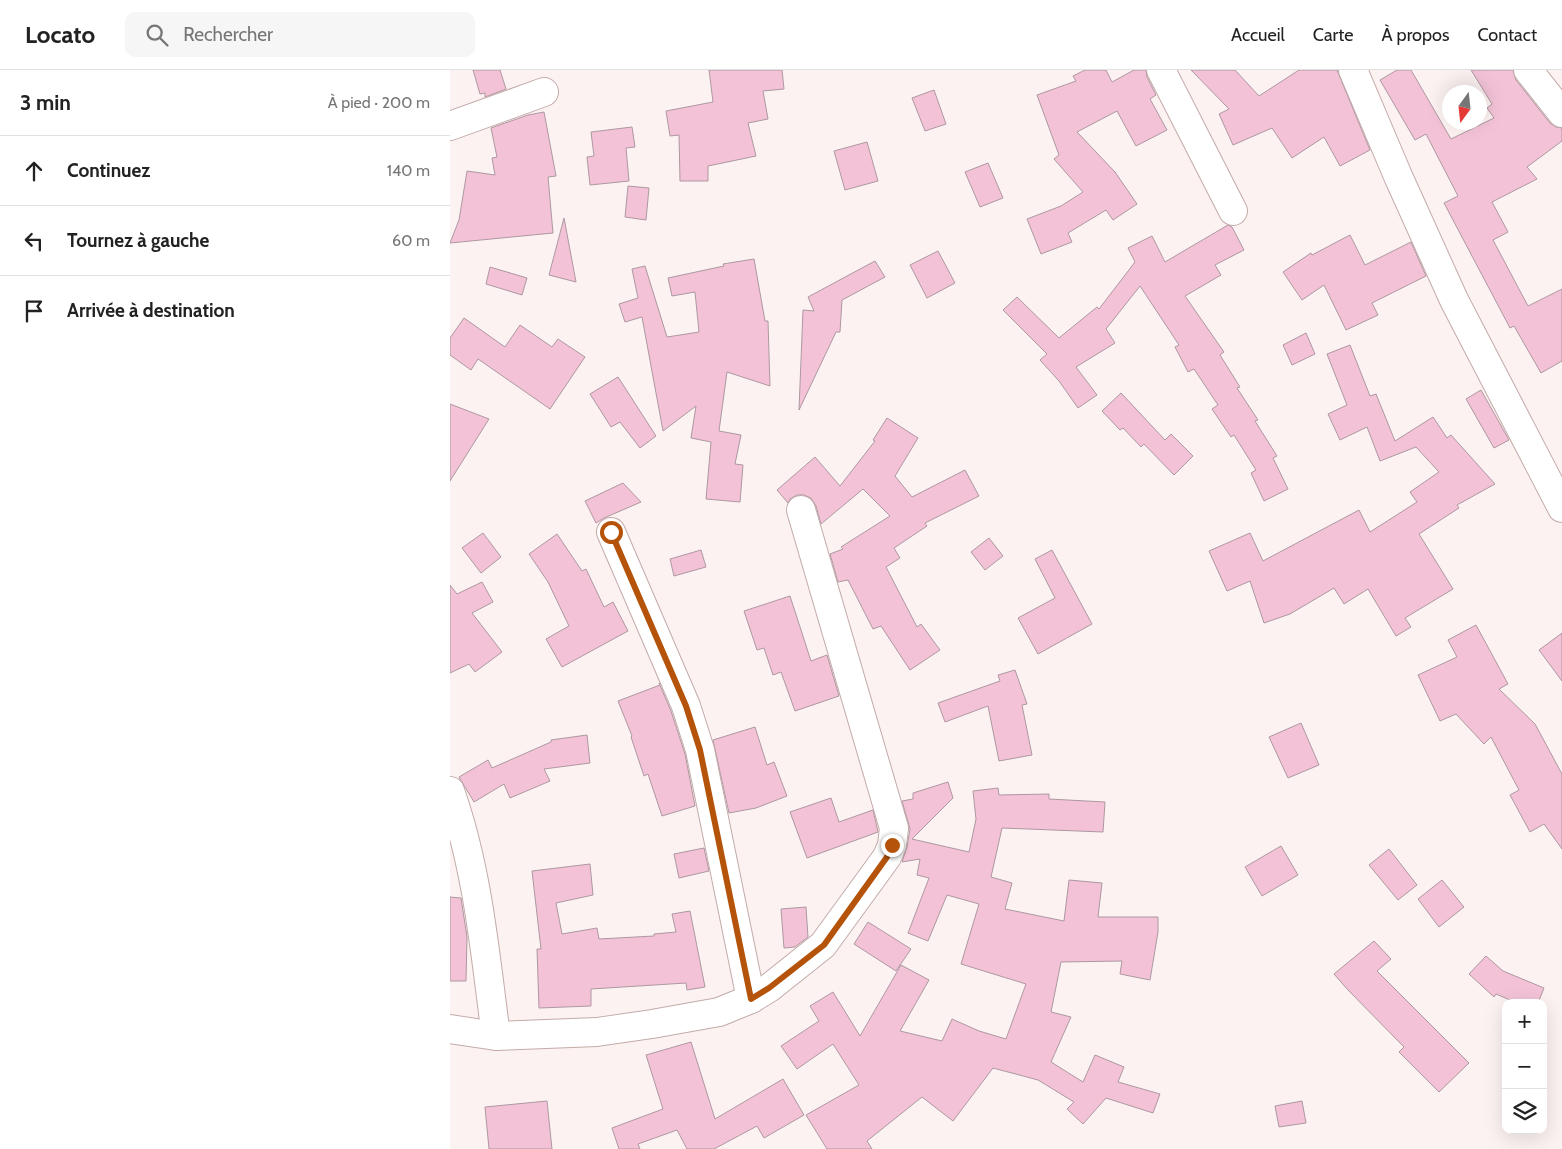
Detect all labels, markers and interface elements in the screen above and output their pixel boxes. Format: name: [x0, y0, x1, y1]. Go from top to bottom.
search box: [125, 12, 475, 57]
text: Locato: [25, 20, 95, 49]
icon: search: [143, 21, 171, 49]
text: Rechercher: [183, 23, 273, 46]
text: Accueil: [1231, 24, 1285, 46]
text: Carte: [1313, 24, 1353, 46]
text: À propos: [1381, 24, 1449, 46]
text: Contact: [1477, 24, 1537, 46]
north arrow: [1442, 85, 1487, 130]
text: 3 min: [20, 90, 71, 115]
text: À pied · 200 m: [328, 93, 430, 112]
icon: ahead: [20, 157, 48, 185]
text: Continuez: [67, 159, 150, 182]
text: 140 m: [387, 161, 430, 180]
icon: left: [20, 227, 48, 255]
text: Tournez à gauche: [67, 229, 209, 252]
text: 60 m: [392, 231, 430, 250]
icon: arrive: [20, 297, 48, 325]
text: Arrivée à destination: [67, 299, 235, 322]
route start: [600, 521, 623, 544]
route end: [881, 834, 904, 857]
map controls: [1502, 999, 1547, 1134]
button: +: [1502, 999, 1547, 1044]
button: −: [1502, 1044, 1547, 1089]
button: layers: [1502, 1089, 1547, 1134]

